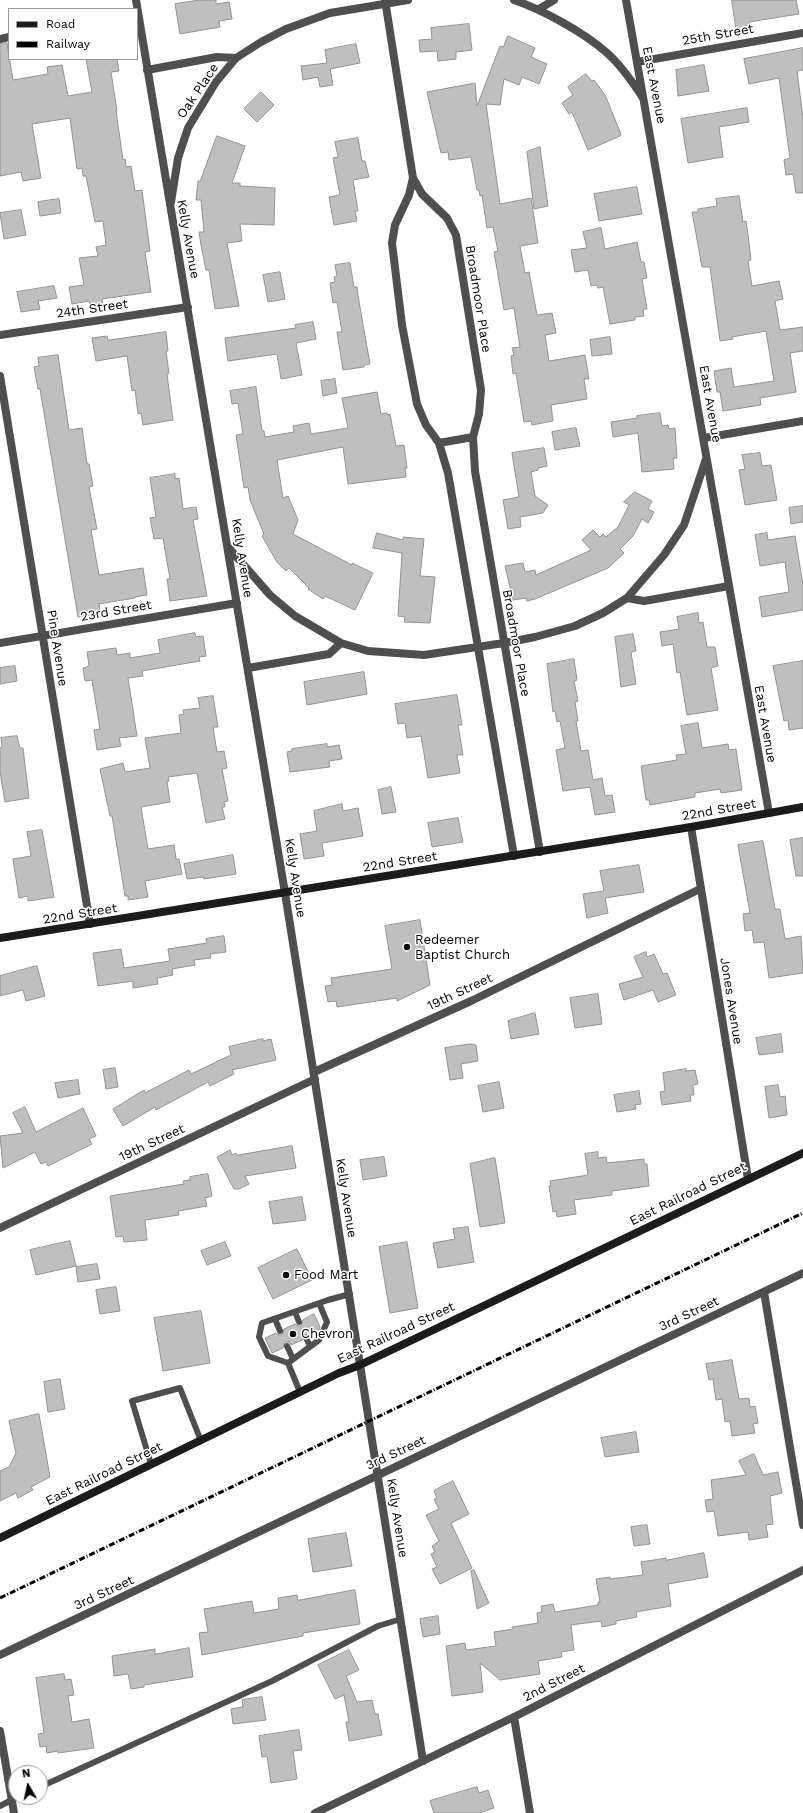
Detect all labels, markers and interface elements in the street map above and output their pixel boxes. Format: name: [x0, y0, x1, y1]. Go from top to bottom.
legend: [8, 8, 138, 60]
text: Road: [46, 17, 75, 31]
street label: 25th Street: [681, 21, 755, 49]
text: Railway: [46, 37, 90, 51]
street label: East Avenue: [639, 45, 669, 125]
street label: Oak Place: [174, 61, 222, 121]
street label: Kelly Avenue: [173, 198, 203, 280]
street label: Broadmoor Place: [462, 244, 494, 354]
street label: 24th Street: [55, 296, 129, 322]
street label: East Avenue: [696, 364, 724, 444]
street label: Kelly Avenue: [228, 517, 256, 599]
street label: Broadmoor Place: [499, 588, 533, 698]
street label: 23rd Street: [79, 597, 153, 625]
street label: Pine Avenue: [43, 609, 71, 687]
street label: East Avenue: [751, 684, 779, 764]
street label: 22nd Street: [681, 796, 757, 824]
street label: Kelly Avenue: [281, 837, 309, 919]
street label: 22nd Street: [362, 848, 438, 876]
street label: 22nd Street: [42, 900, 118, 928]
place label: Redeemer Baptist Church: [415, 932, 510, 963]
marker: Redeemer Baptist Church: [402, 942, 412, 952]
street label: Jones Avenue: [716, 956, 746, 1046]
street label: 19th Street: [425, 970, 495, 1014]
street label: 19th Street: [117, 1121, 187, 1165]
street label: Kelly Avenue: [332, 1157, 360, 1239]
street label: East Railroad Street: [627, 1159, 749, 1229]
place label: Food Mart: [294, 1267, 358, 1283]
marker: Food Mart: [281, 1270, 291, 1280]
street label: 3rd Street: [657, 1293, 721, 1335]
street label: East Railroad Street: [335, 1299, 457, 1367]
place label: Chevron: [301, 1326, 353, 1342]
marker: Chevron: [288, 1329, 298, 1339]
street label: 3rd Street: [364, 1432, 428, 1474]
street label: East Railroad Street: [43, 1439, 165, 1509]
street label: Kelly Avenue: [383, 1477, 411, 1559]
street label: 3rd Street: [72, 1572, 136, 1614]
street label: 2nd Street: [520, 1661, 588, 1705]
north arrow: [8, 1765, 48, 1805]
text: N: [21, 1767, 31, 1781]

